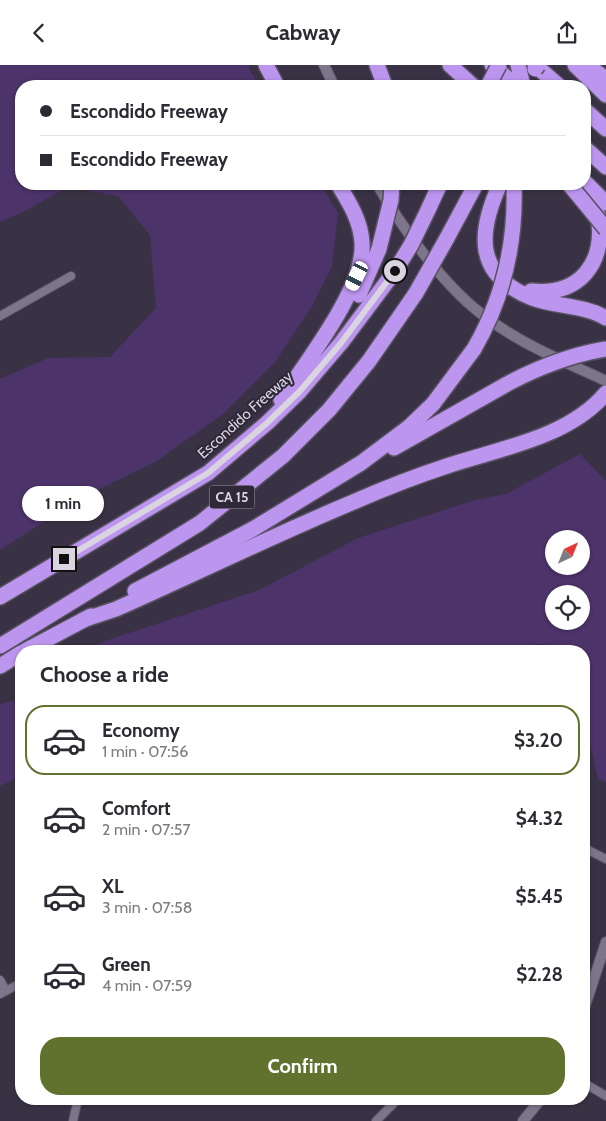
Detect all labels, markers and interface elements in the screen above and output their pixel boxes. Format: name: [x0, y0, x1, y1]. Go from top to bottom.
icon: back: [25, 19, 53, 47]
text: Cabway: [266, 19, 340, 46]
icon: share: [553, 19, 581, 47]
text: Escondido Freeway: [70, 100, 228, 123]
text: Escondido Freeway: [70, 148, 228, 171]
car: [343, 259, 370, 293]
route start: [384, 260, 406, 282]
street label: Escondido Freeway: [194, 367, 297, 462]
road number: CA 15: [210, 486, 254, 509]
callout: 1 min: [23, 487, 105, 521]
text: 1 min: [45, 494, 81, 513]
north arrow: [545, 530, 590, 575]
map controls: [545, 530, 590, 630]
route end: [53, 548, 75, 570]
button: locate: [545, 585, 590, 630]
text: Choose a ride: [40, 661, 169, 688]
icon: car: [42, 718, 87, 763]
text: Economy: [102, 719, 180, 742]
text: $3.20: [514, 729, 563, 752]
text: 1 min · 07:56: [102, 742, 188, 761]
icon: car: [42, 796, 87, 841]
text: Comfort: [102, 797, 171, 820]
text: $4.32: [516, 807, 563, 830]
text: 2 min · 07:57: [102, 820, 190, 839]
icon: car: [42, 874, 87, 919]
text: XL: [102, 875, 123, 898]
text: $5.45: [516, 885, 563, 908]
text: 3 min · 07:58: [102, 898, 192, 917]
icon: car: [42, 952, 87, 997]
text: Green: [102, 953, 151, 976]
text: $2.28: [516, 963, 563, 986]
text: 4 min · 07:59: [102, 976, 192, 995]
button: Confirm: [40, 1037, 565, 1095]

